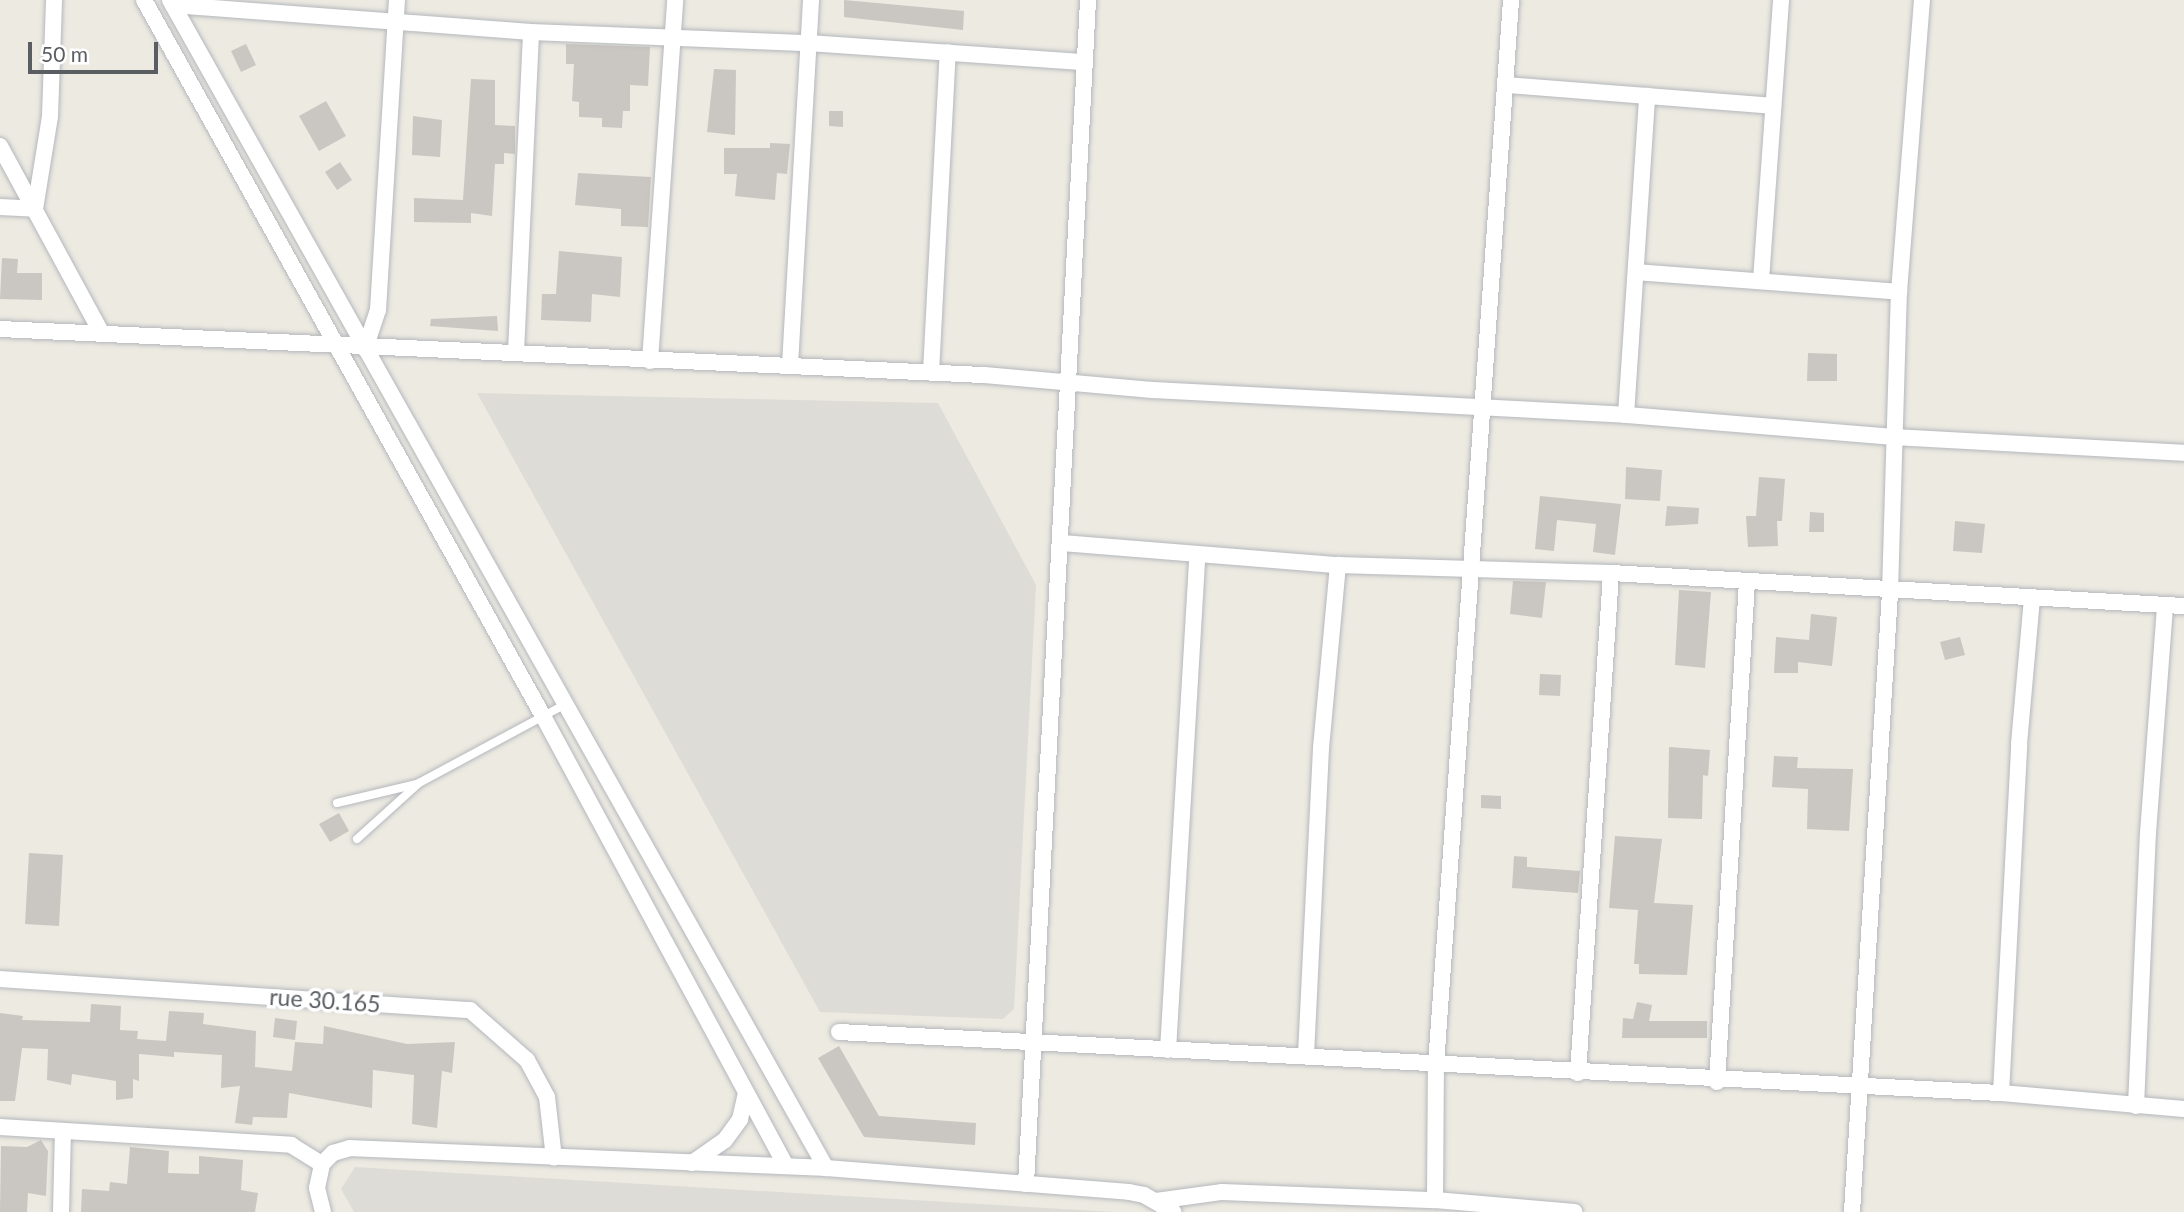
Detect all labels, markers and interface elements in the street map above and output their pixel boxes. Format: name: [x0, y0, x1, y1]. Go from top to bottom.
scale bar: [32, 28, 161, 72]
text: 50 m: [41, 41, 88, 66]
street label: rue 30.165: [268, 982, 382, 1018]

